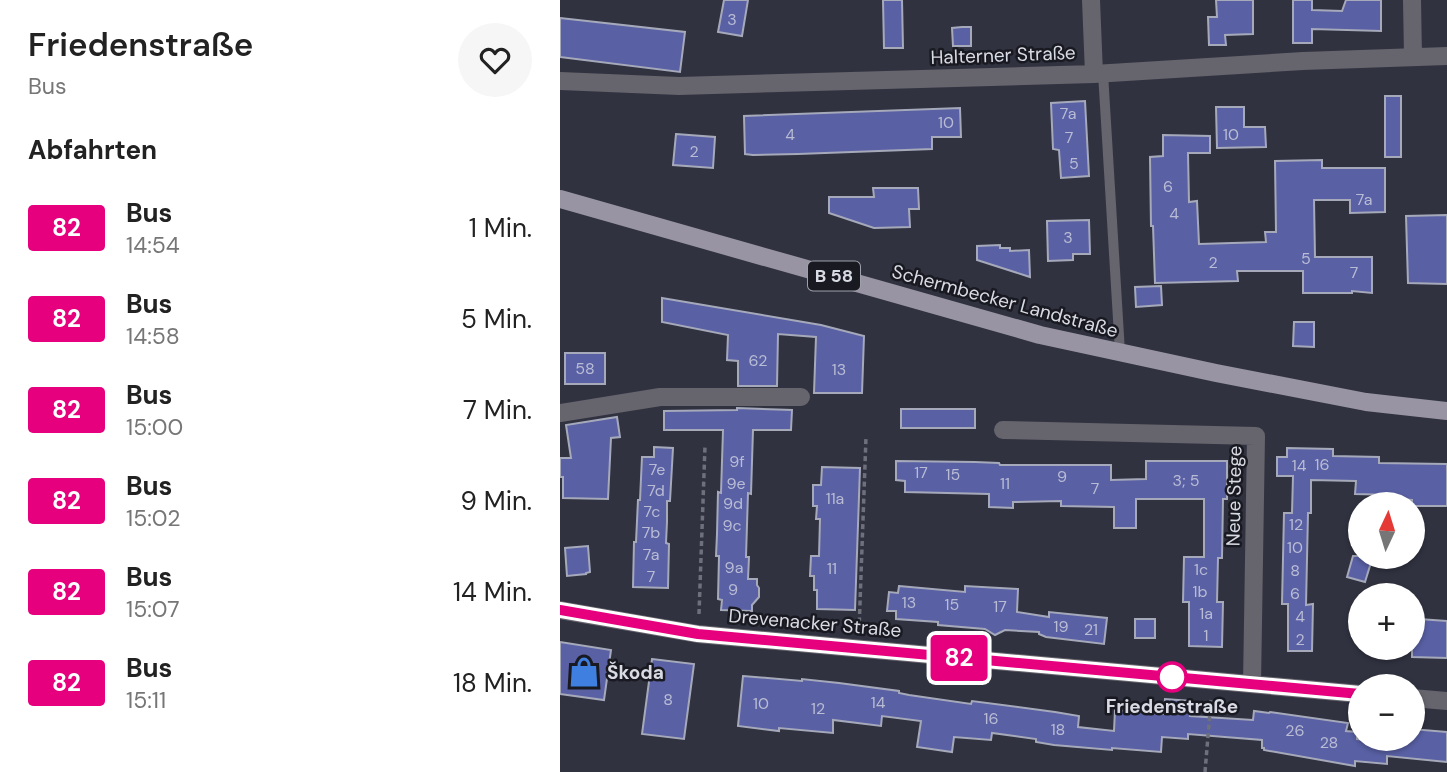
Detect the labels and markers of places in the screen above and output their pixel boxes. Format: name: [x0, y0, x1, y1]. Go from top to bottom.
shop icon: Škoda: [567, 655, 601, 689]
place label: Škoda: [607, 660, 664, 685]
marker: Friedenstraße: [1157, 662, 1187, 692]
place label: Friedenstraße: [1106, 694, 1238, 719]

